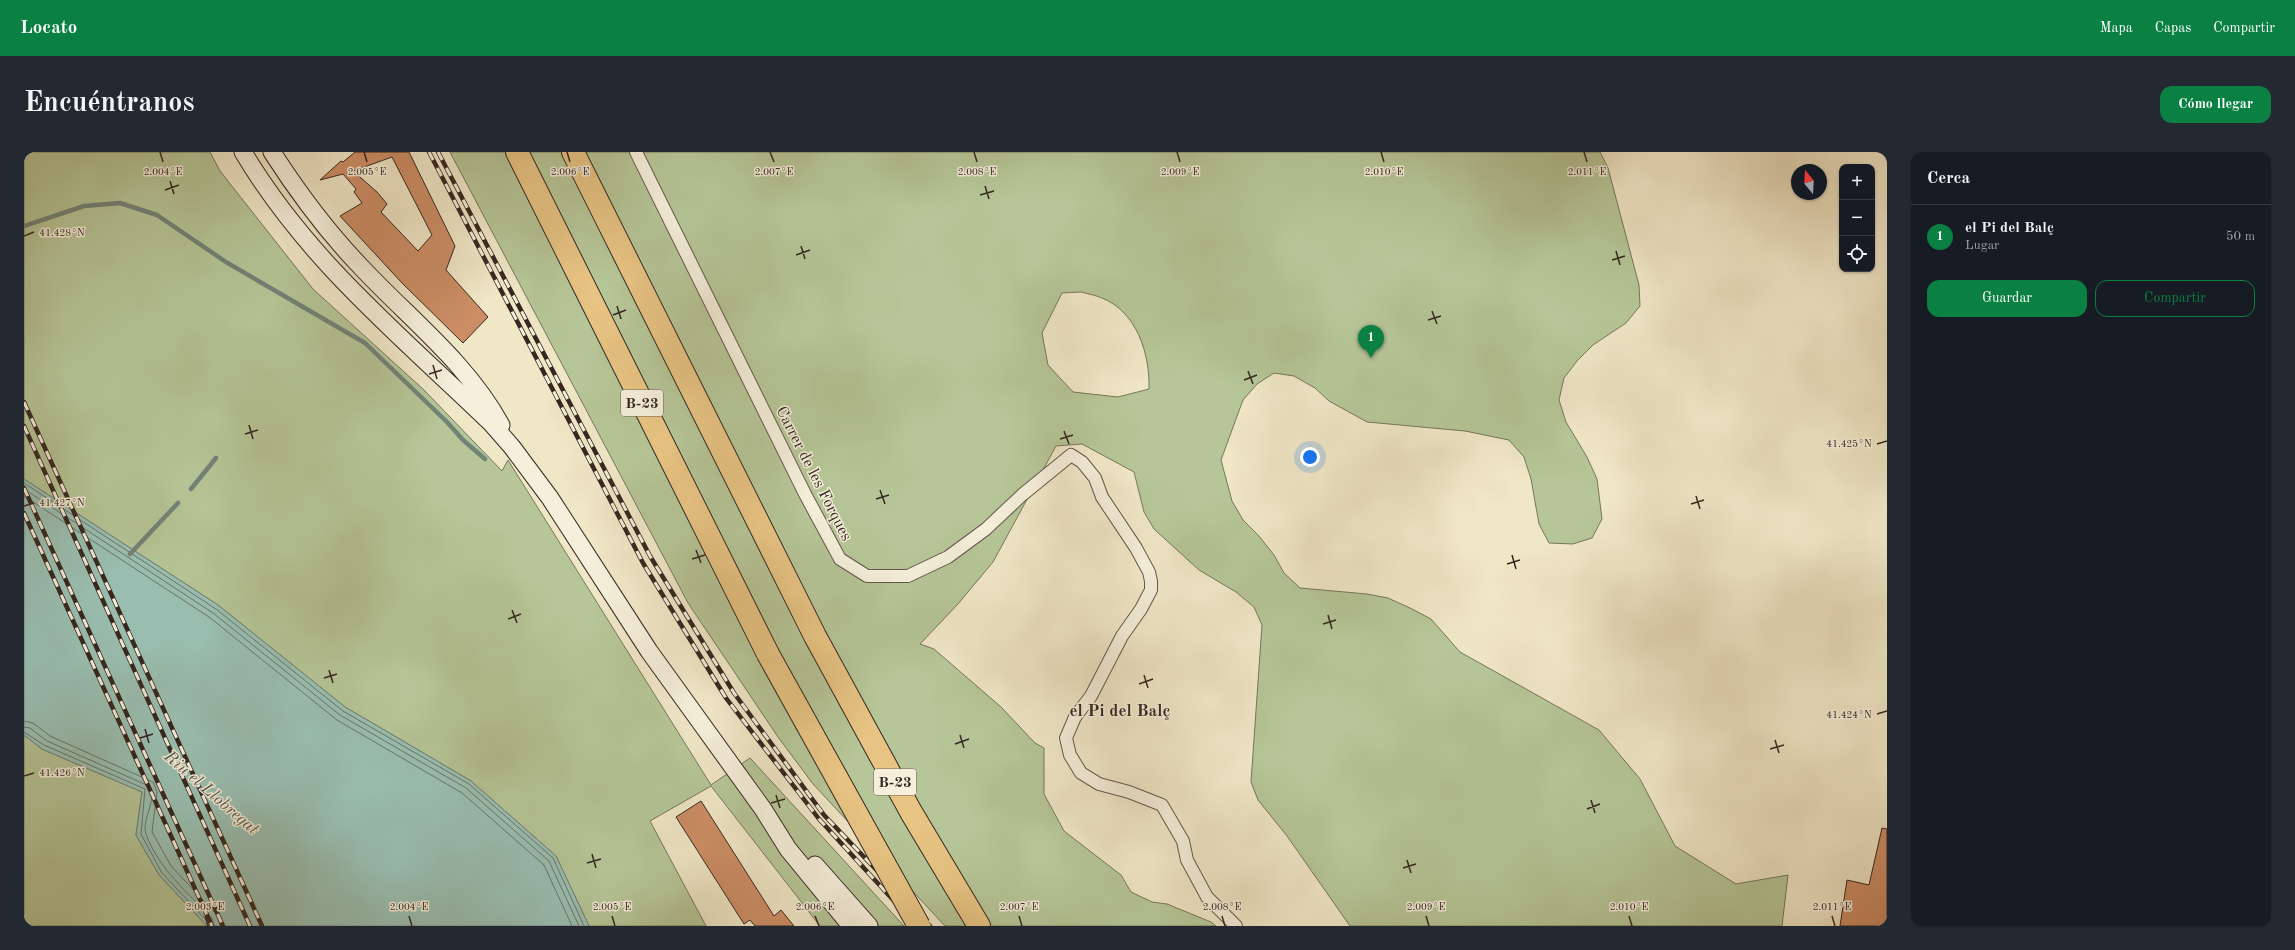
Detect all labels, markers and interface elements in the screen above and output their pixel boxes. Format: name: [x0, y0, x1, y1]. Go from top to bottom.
text: Locato: [20, 19, 77, 38]
text: Mapa: [2100, 21, 2133, 35]
text: Capas: [2155, 21, 2191, 35]
text: Compartir: [2213, 21, 2275, 35]
button: Cómo llegar: [2160, 86, 2271, 123]
text: Encuéntranos: [24, 90, 194, 118]
north arrow: [1791, 164, 1827, 200]
map controls: [1839, 164, 1875, 272]
button: +: [1839, 164, 1875, 200]
text: 2.004°E: [144, 167, 182, 177]
text: 2.005°E: [348, 167, 386, 177]
text: 2.006°E: [551, 167, 589, 177]
text: 2.007°E: [755, 167, 793, 177]
text: 2.008°E: [958, 167, 996, 177]
text: 2.009°E: [1161, 167, 1199, 177]
text: 2.010°E: [1365, 167, 1403, 177]
text: 2.011°E: [1568, 167, 1606, 177]
text: Cerca: [1927, 170, 1970, 187]
button: −: [1839, 200, 1875, 236]
text: el Pi del Balç: [1965, 221, 2054, 236]
text: 41.428°N: [39, 228, 85, 238]
text: 1: [1936, 230, 1944, 243]
text: 50 m: [2226, 230, 2255, 243]
button: locate: [1839, 236, 1875, 272]
text: Lugar: [1965, 239, 1999, 252]
button: Guardar: [1927, 280, 2087, 317]
button: Compartir: [2095, 280, 2255, 317]
pin: 1: [1358, 325, 1384, 358]
road number: B-23: [621, 390, 663, 416]
street label: Carrer de les Forques: [772, 404, 854, 544]
text: 41.425°N: [1826, 439, 1872, 449]
your location: [1300, 447, 1320, 467]
text: 41.427°N: [39, 498, 85, 508]
district label: el Pi del Balç: [1070, 703, 1170, 720]
text: 41.424°N: [1826, 710, 1872, 720]
water label: Riu el Llobregat: [160, 747, 262, 839]
text: 41.426°N: [39, 768, 85, 778]
road number: B-23: [874, 769, 916, 795]
text: 2.003°E: [186, 902, 224, 912]
text: 2.004°E: [390, 902, 428, 912]
text: 2.005°E: [593, 902, 631, 912]
text: 2.006°E: [796, 902, 834, 912]
text: 2.007°E: [1000, 902, 1038, 912]
text: 2.008°E: [1203, 902, 1241, 912]
text: 2.009°E: [1407, 902, 1445, 912]
text: 2.010°E: [1610, 902, 1648, 912]
text: 2.011°E: [1813, 902, 1851, 912]

